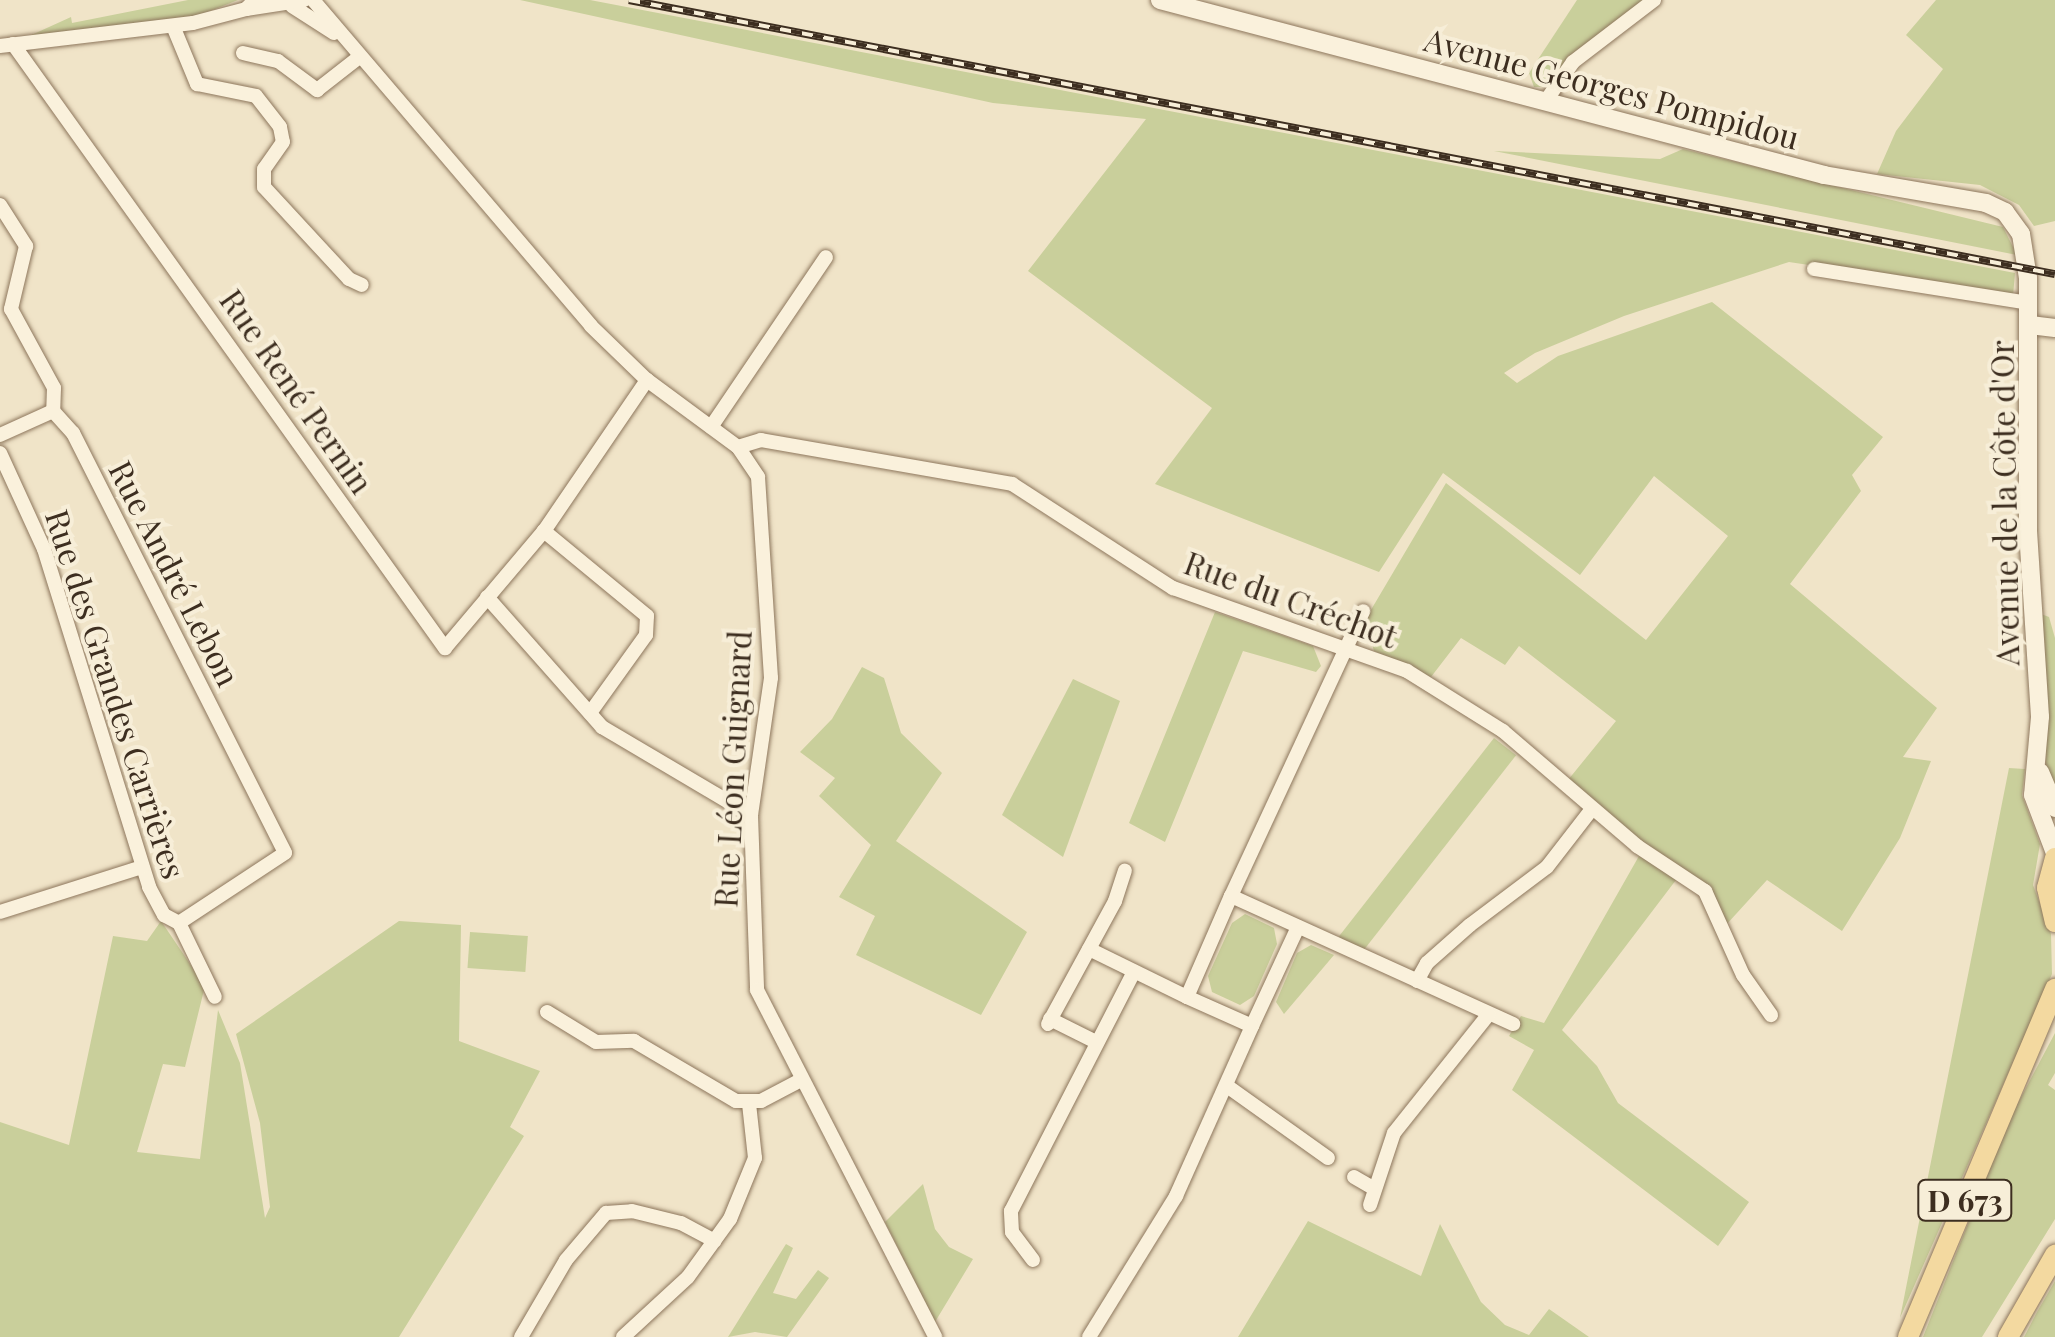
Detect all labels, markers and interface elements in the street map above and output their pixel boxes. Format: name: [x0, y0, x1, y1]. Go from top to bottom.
street label: Avenue Georges Pompidou: [1421, 19, 1803, 157]
street label: Rue René Pernin: [212, 282, 382, 500]
street label: Avenue de la Côte d'Or: [1982, 339, 2026, 667]
street label: Rue André Lebon: [101, 453, 249, 693]
street label: Rue des Grandes Carrières: [38, 505, 194, 883]
street label: Rue du Créchot: [1179, 543, 1403, 655]
street label: Rue Léon Guignard: [706, 629, 758, 909]
road number: D 673: [1915, 1175, 2015, 1225]

